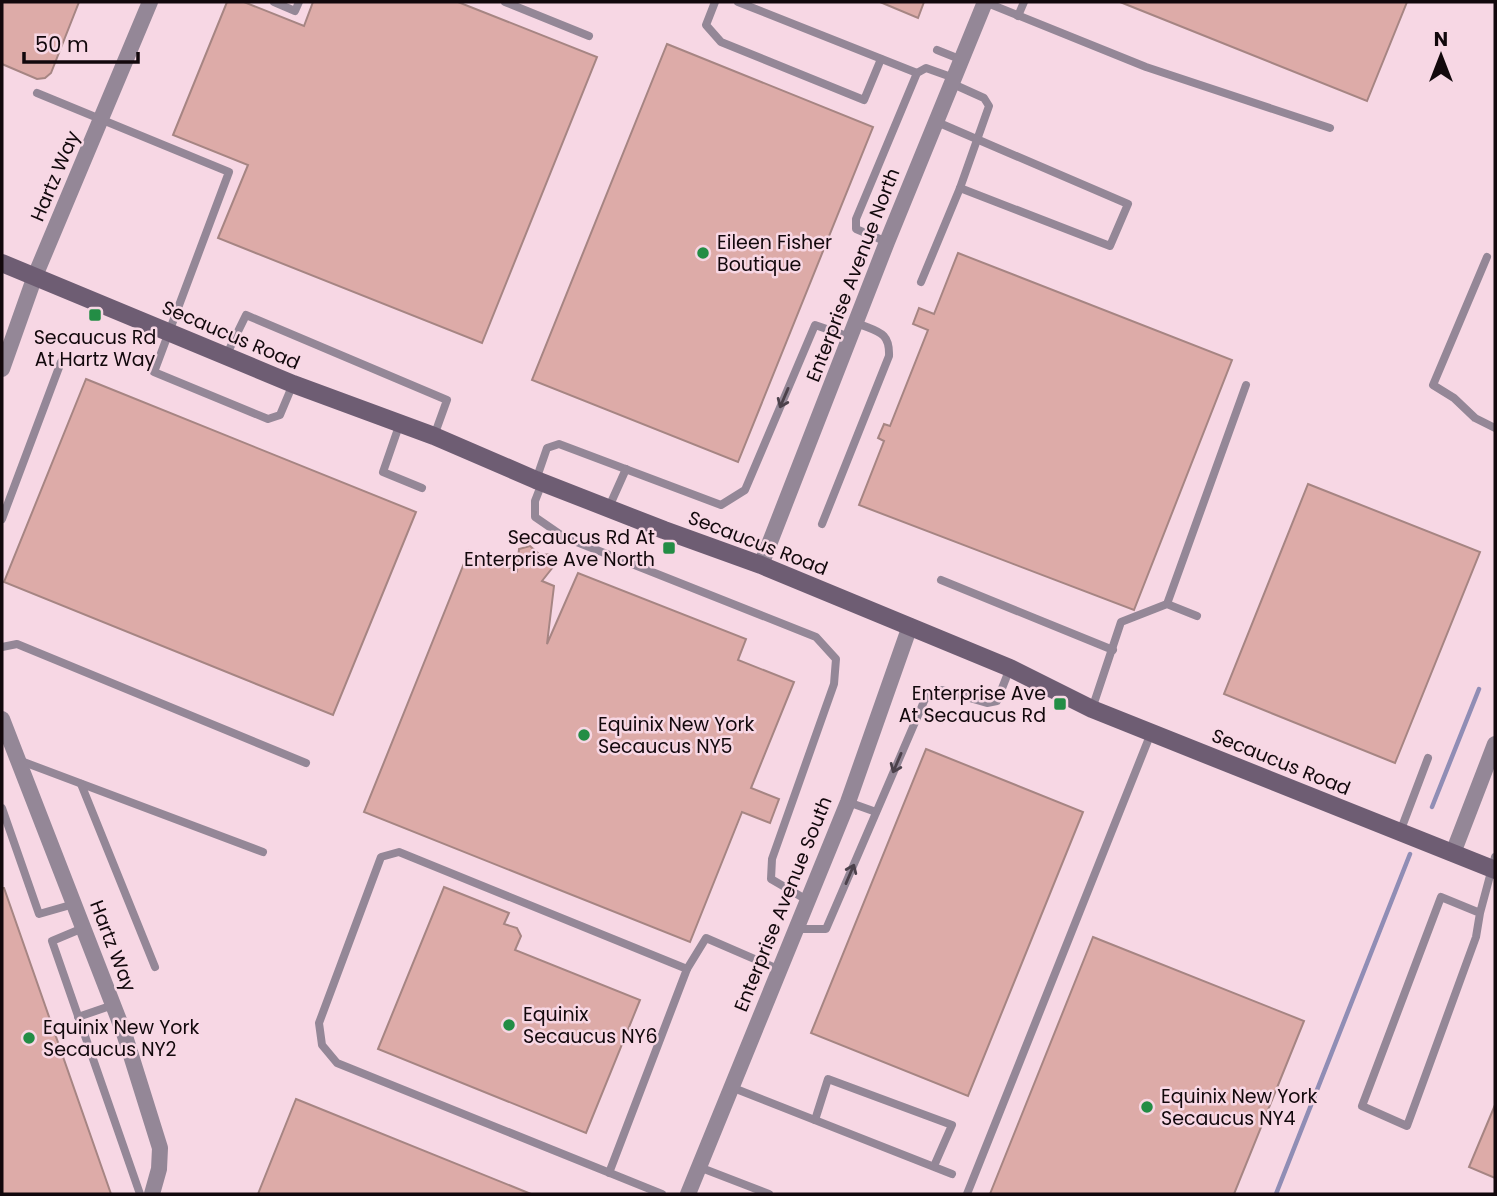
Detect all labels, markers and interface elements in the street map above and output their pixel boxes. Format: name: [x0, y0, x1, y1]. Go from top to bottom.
scale bar: [24, 21, 138, 65]
north arrow: [1406, 21, 1476, 91]
text: N: [1434, 26, 1448, 53]
text: 50 m: [35, 30, 89, 59]
street label: Hartz Way: [24, 126, 86, 225]
street label: Enterprise Avenue North: [800, 164, 906, 386]
place label: Eileen Fisher Boutique: [717, 229, 832, 278]
marker: Eileen Fisher Boutique: [695, 245, 711, 261]
street label: Secaucus Road: [158, 294, 304, 376]
marker: Secaucus Rd At Hartz Way: [87, 307, 103, 323]
place label: Secaucus Rd At Hartz Way: [34, 324, 156, 373]
one-way arrow: [777, 386, 790, 408]
street label: Secaucus Road: [684, 504, 832, 582]
place label: Secaucus Rd At Enterprise Ave North: [464, 524, 655, 573]
marker: Secaucus Rd At Enterprise Ave North: [661, 540, 677, 556]
place label: Enterprise Ave At Secaucus Rd: [899, 680, 1046, 729]
marker: Enterprise Ave At Secaucus Rd: [1052, 696, 1068, 712]
place label: Equinix New York Secaucus NY5: [598, 711, 755, 760]
street label: Secaucus Road: [1208, 722, 1354, 802]
marker: Equinix New York Secaucus NY5: [576, 727, 592, 743]
one-way arrow: [890, 752, 903, 773]
street label: Enterprise Avenue South: [727, 792, 839, 1016]
one-way arrow: [844, 864, 857, 885]
street label: Hartz Way: [83, 896, 143, 996]
place label: Equinix Secaucus NY6: [523, 1001, 658, 1050]
place label: Equinix New York Secaucus NY2: [43, 1014, 200, 1063]
marker: Equinix Secaucus NY6: [501, 1017, 517, 1033]
marker: Equinix New York Secaucus NY2: [21, 1030, 37, 1046]
place label: Equinix New York Secaucus NY4: [1161, 1083, 1318, 1132]
marker: Equinix New York Secaucus NY4: [1139, 1099, 1155, 1115]

